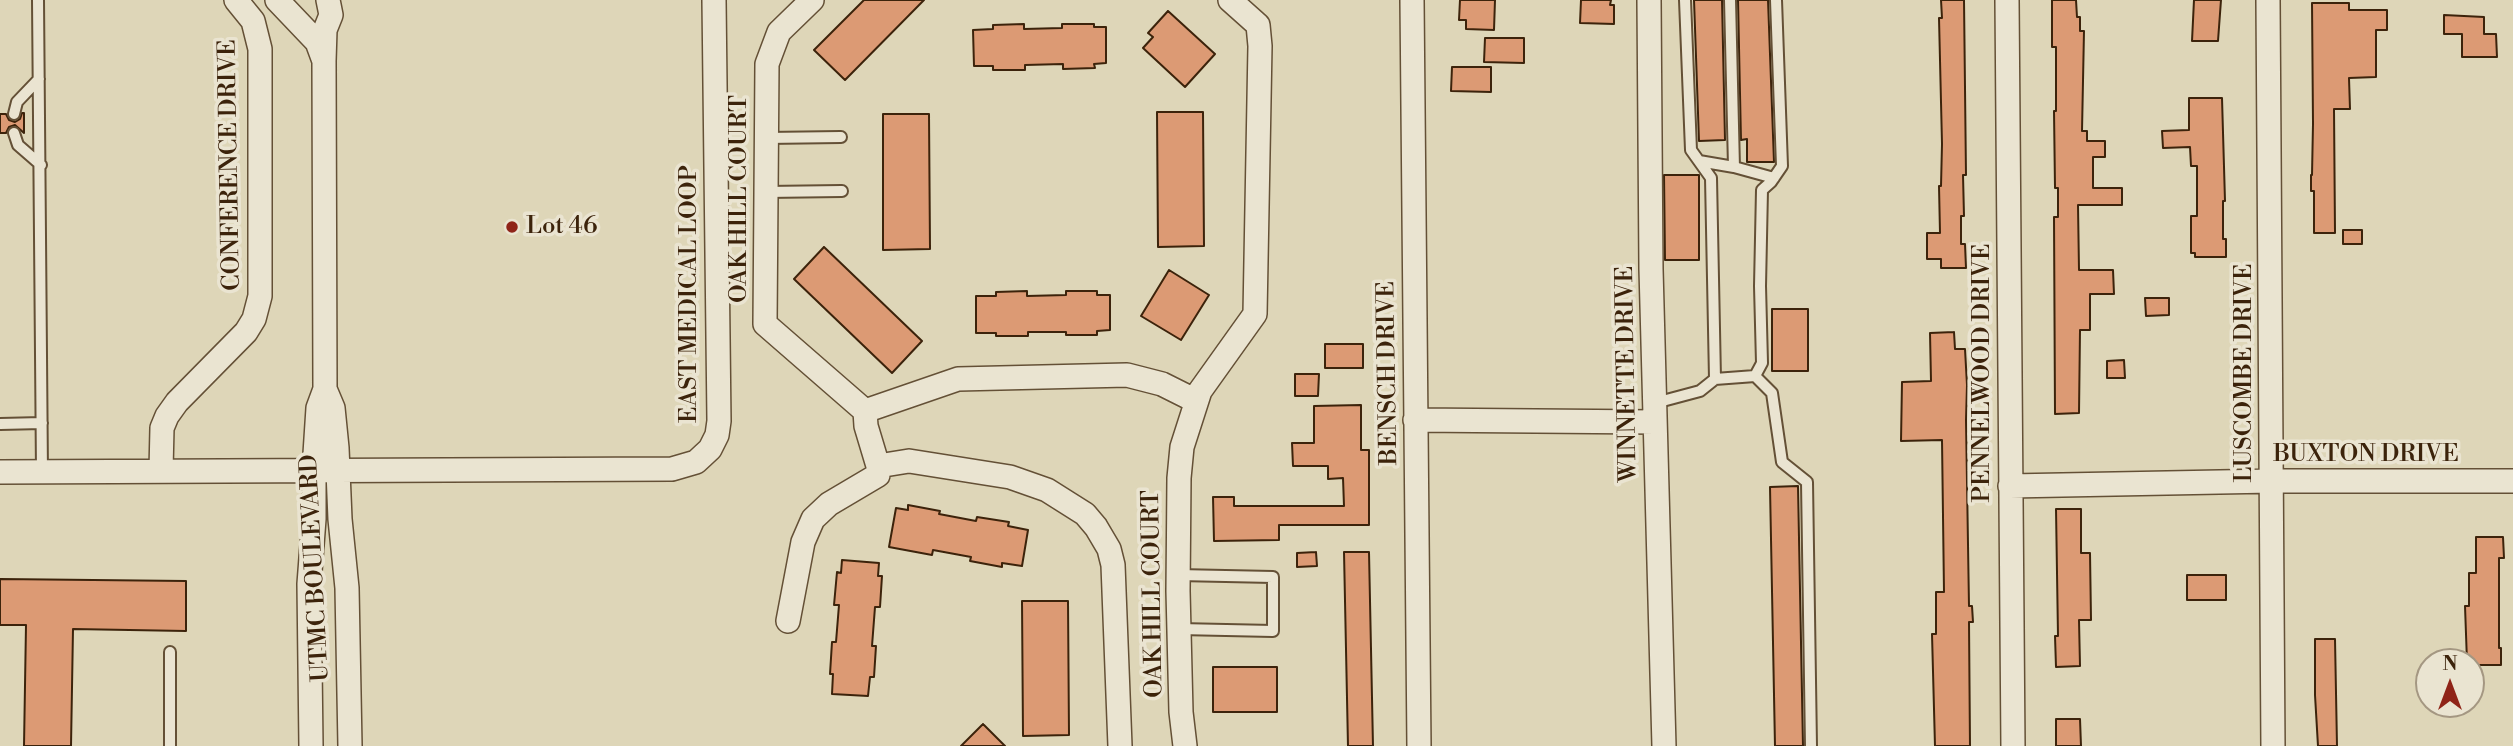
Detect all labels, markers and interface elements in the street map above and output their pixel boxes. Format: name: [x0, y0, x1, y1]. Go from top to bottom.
street label: CONFERENCE DRIVE: [214, 39, 248, 291]
street label: OAK HILL COURT: [726, 95, 754, 303]
street label: EAST MEDICAL LOOP: [676, 165, 704, 423]
place label: Lot 46: [526, 213, 597, 241]
marker: Lot 46: [504, 219, 520, 235]
street label: PENNELWOOD DRIVE: [1969, 243, 1997, 503]
street label: LUSCOMBE DRIVE: [2231, 263, 2259, 483]
street label: WINNETTE DRIVE: [1612, 266, 1644, 482]
street label: BENSCH DRIVE: [1373, 281, 1405, 465]
street label: BUXTON DRIVE: [2273, 441, 2459, 469]
street label: UTMC BOULEVARD: [296, 454, 336, 682]
street label: OAK HILL COURT: [1138, 490, 1170, 698]
north arrow: [2415, 648, 2485, 718]
text: N: [2442, 652, 2458, 676]

